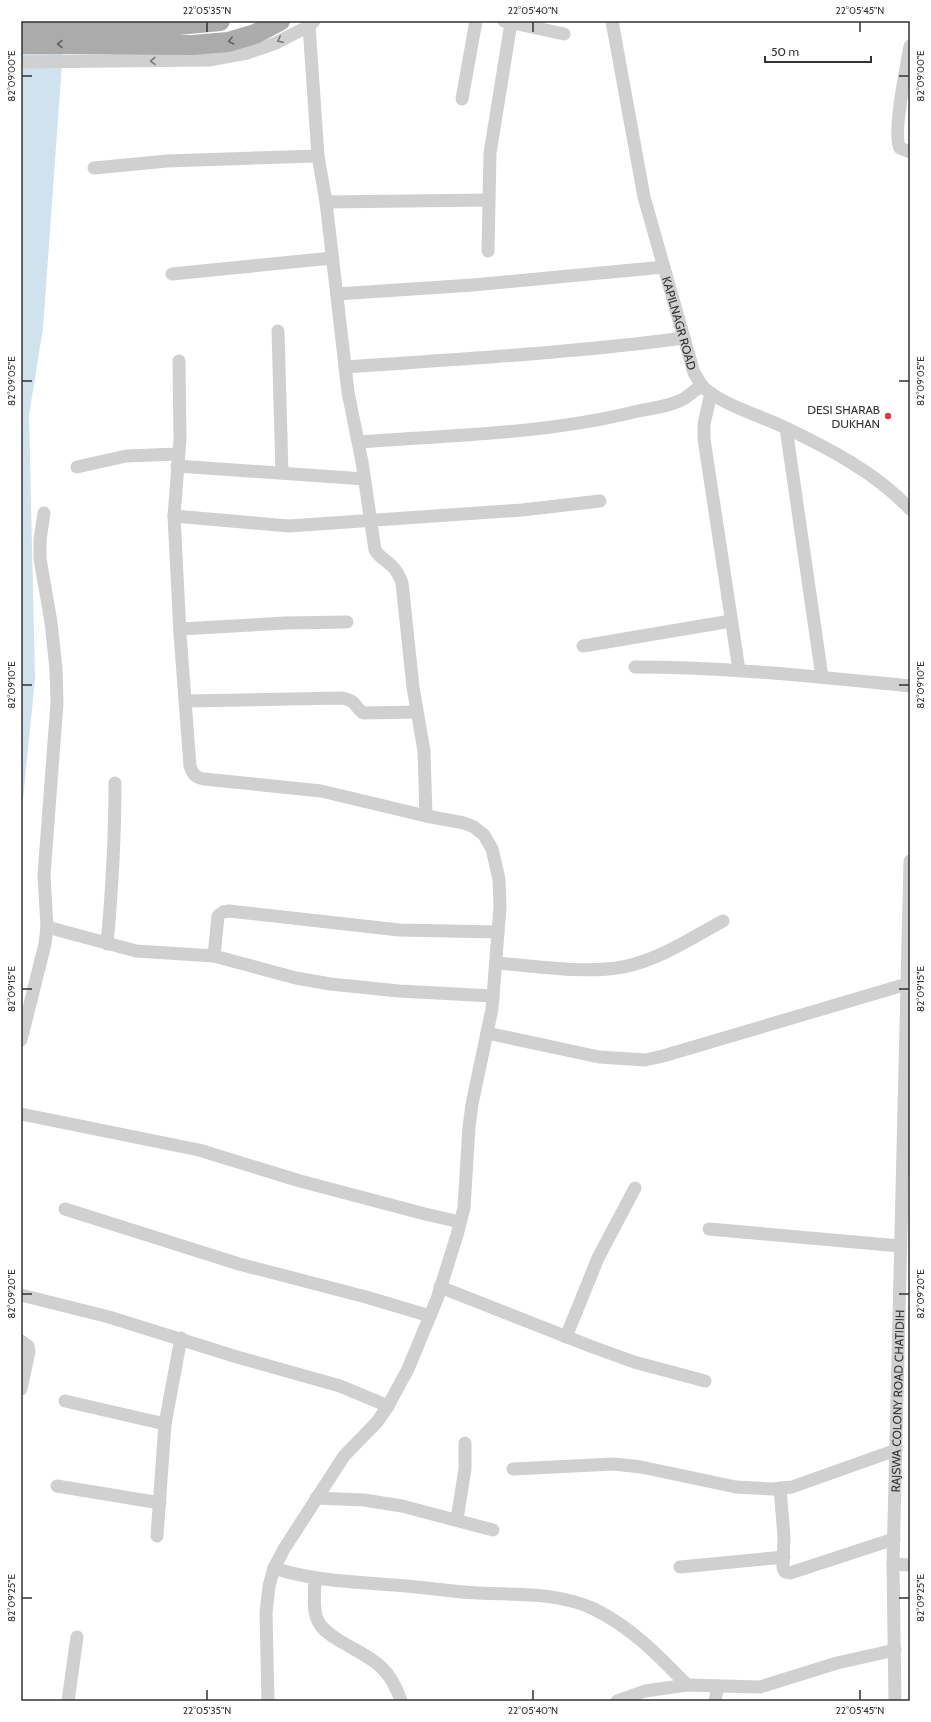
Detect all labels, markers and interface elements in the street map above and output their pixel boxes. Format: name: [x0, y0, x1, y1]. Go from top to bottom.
text: 22°05'35"N: [183, 4, 231, 17]
text: 22°05'40"N: [508, 4, 558, 17]
text: 22°05'45"N: [836, 4, 884, 17]
one-way arrow: [277, 35, 285, 43]
one-way arrow: [228, 36, 235, 45]
scale bar: [765, 38, 871, 64]
one-way arrow: [57, 40, 63, 48]
text: 50 m: [771, 44, 799, 59]
text: 82°09'00"E: [5, 50, 18, 102]
text: 82°09'00"E: [914, 50, 927, 102]
one-way arrow: [150, 57, 156, 65]
street label: KAPILNAGR ROAD: [659, 275, 700, 372]
text: 82°09'05"E: [5, 356, 18, 406]
text: 82°09'05"E: [914, 356, 927, 406]
place label: DESI SHARAB DUKHAN: [807, 402, 880, 431]
marker: DESI SHARAB DUKHAN: [883, 411, 893, 421]
text: 82°09'10"E: [5, 661, 18, 709]
text: 82°09'10"E: [914, 661, 927, 709]
text: 82°09'15"E: [5, 966, 18, 1012]
text: 82°09'15"E: [914, 966, 927, 1012]
text: 82°09'20"E: [5, 1269, 18, 1319]
text: 82°09'20"E: [914, 1269, 927, 1319]
street label: RAJSWA COLONY ROAD CHATIDIH: [887, 1310, 907, 1493]
text: 82°09'25"E: [5, 1574, 18, 1622]
text: 82°09'25"E: [914, 1574, 927, 1622]
text: 22°05'35"N: [183, 1704, 231, 1717]
text: 22°05'40"N: [508, 1704, 558, 1717]
text: 22°05'45"N: [836, 1704, 884, 1717]

